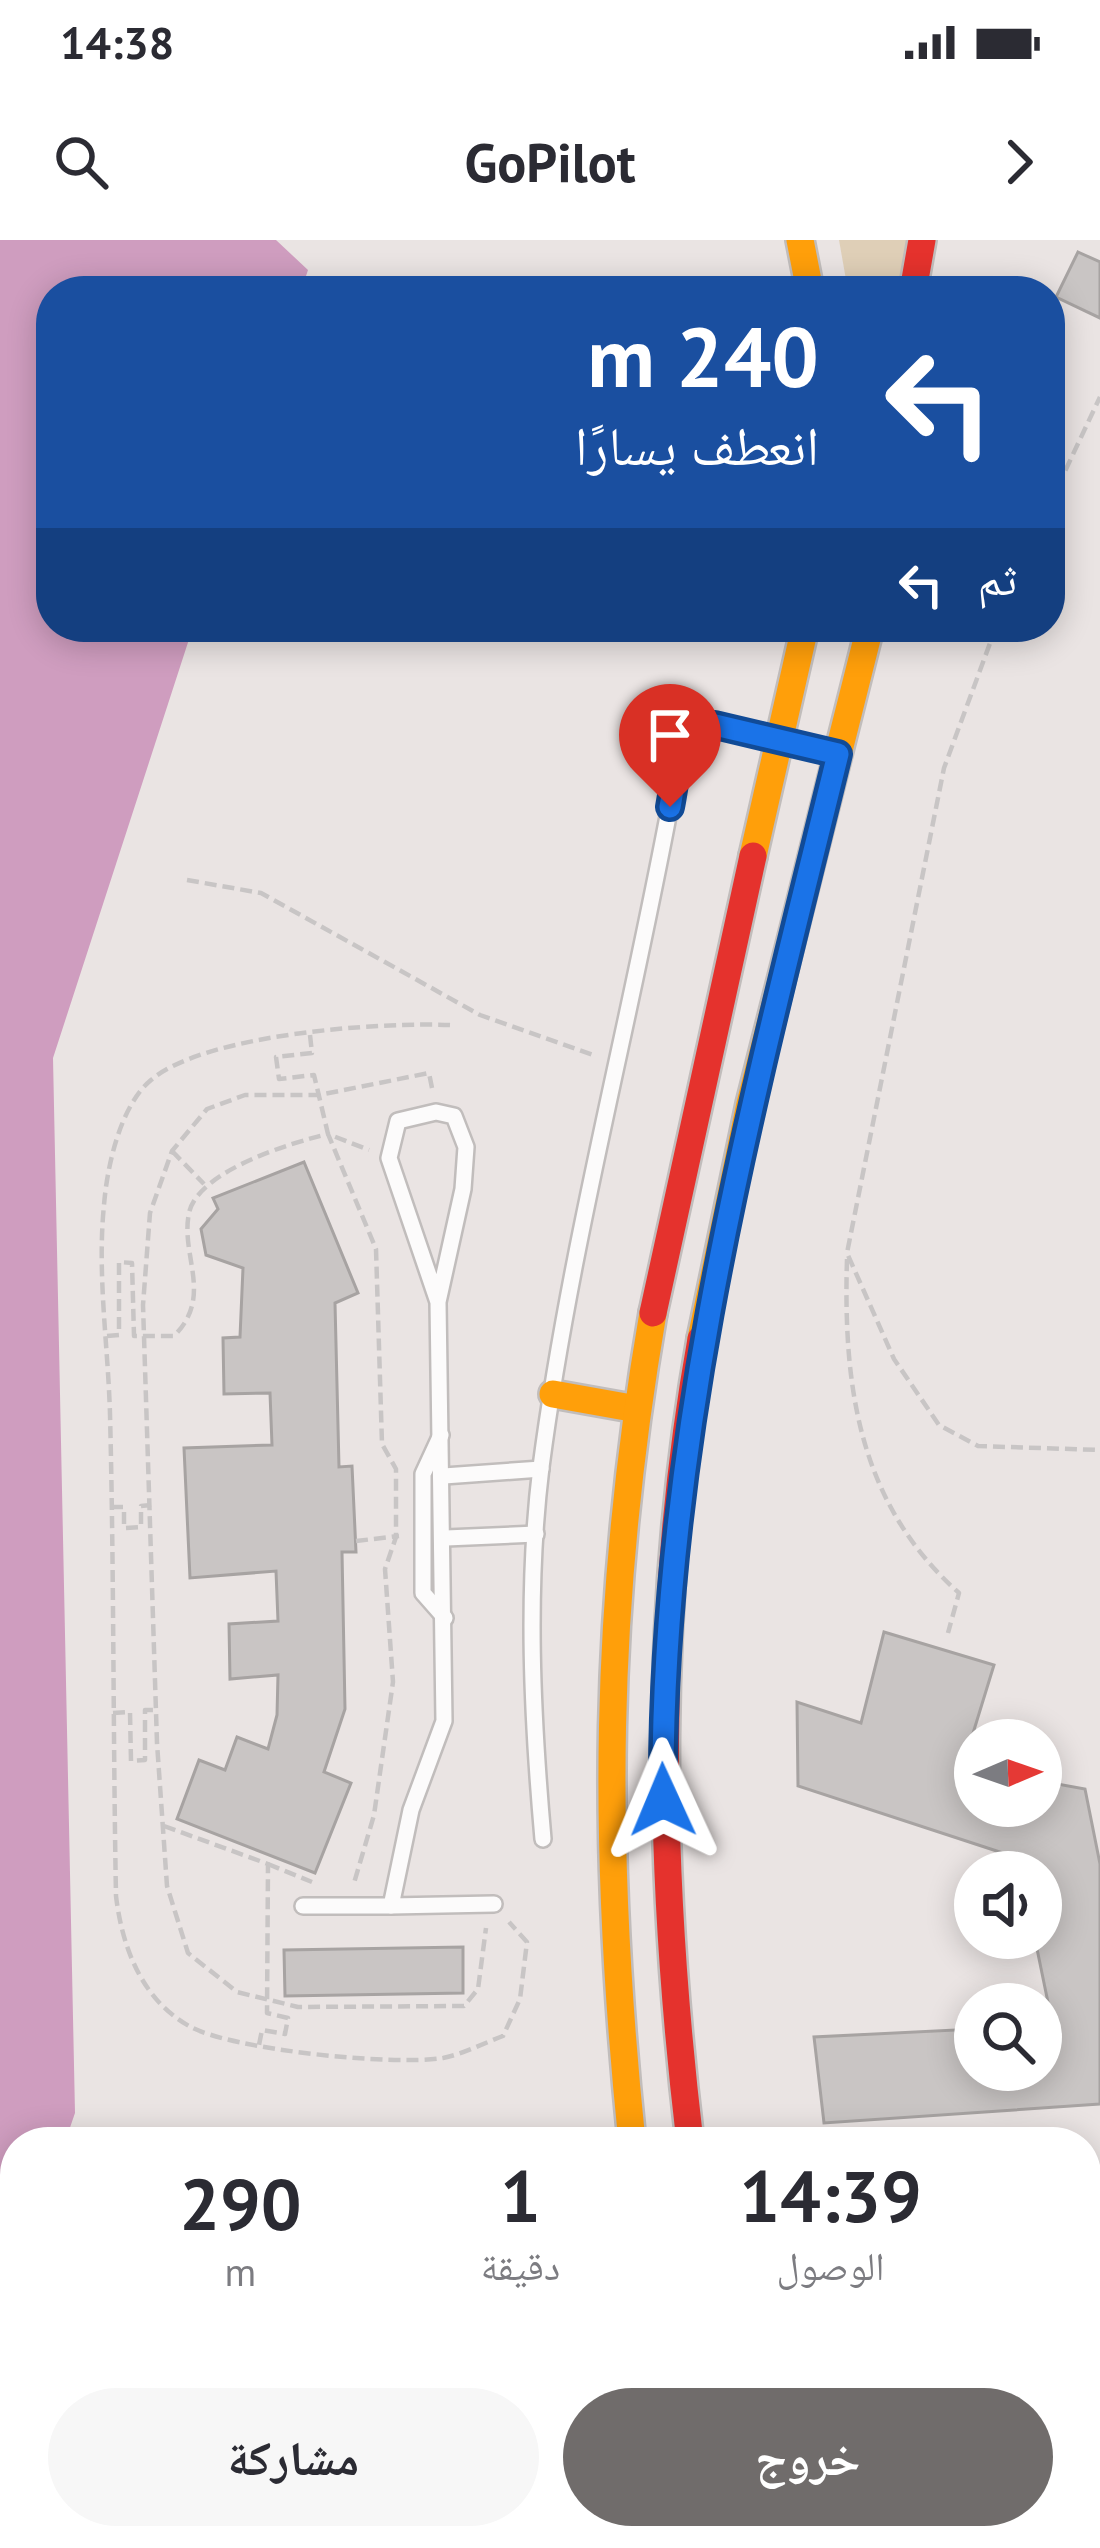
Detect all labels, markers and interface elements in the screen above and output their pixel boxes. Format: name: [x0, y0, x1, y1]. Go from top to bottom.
text: 14:38: [60, 13, 174, 71]
text: GoPilot: [464, 127, 636, 197]
icon: search: [48, 129, 114, 195]
icon: forward: [986, 129, 1052, 195]
text: 240 m: [587, 301, 819, 410]
icon: left: [861, 324, 1017, 480]
text: انعطف يسارًا: [575, 410, 819, 480]
text: ثم: [978, 549, 1017, 607]
icon: left: [888, 552, 954, 618]
pin: [619, 684, 721, 807]
icon: arrive: [637, 702, 703, 768]
north arrow: [954, 1719, 1062, 1827]
map controls: [954, 1719, 1062, 2091]
position arrow: [600, 1737, 726, 1863]
button: sound: [954, 1851, 1062, 1959]
button: search: [954, 1983, 1062, 2091]
text: 1: [500, 2149, 541, 2242]
text: 14:39: [739, 2149, 922, 2242]
text: 290: [179, 2157, 302, 2250]
text: دقيقة: [481, 2240, 560, 2291]
text: الوصول: [777, 2240, 885, 2291]
text: m: [225, 2246, 256, 2297]
button: مشاركة: [48, 2388, 539, 2526]
button: خروج: [563, 2388, 1053, 2526]

